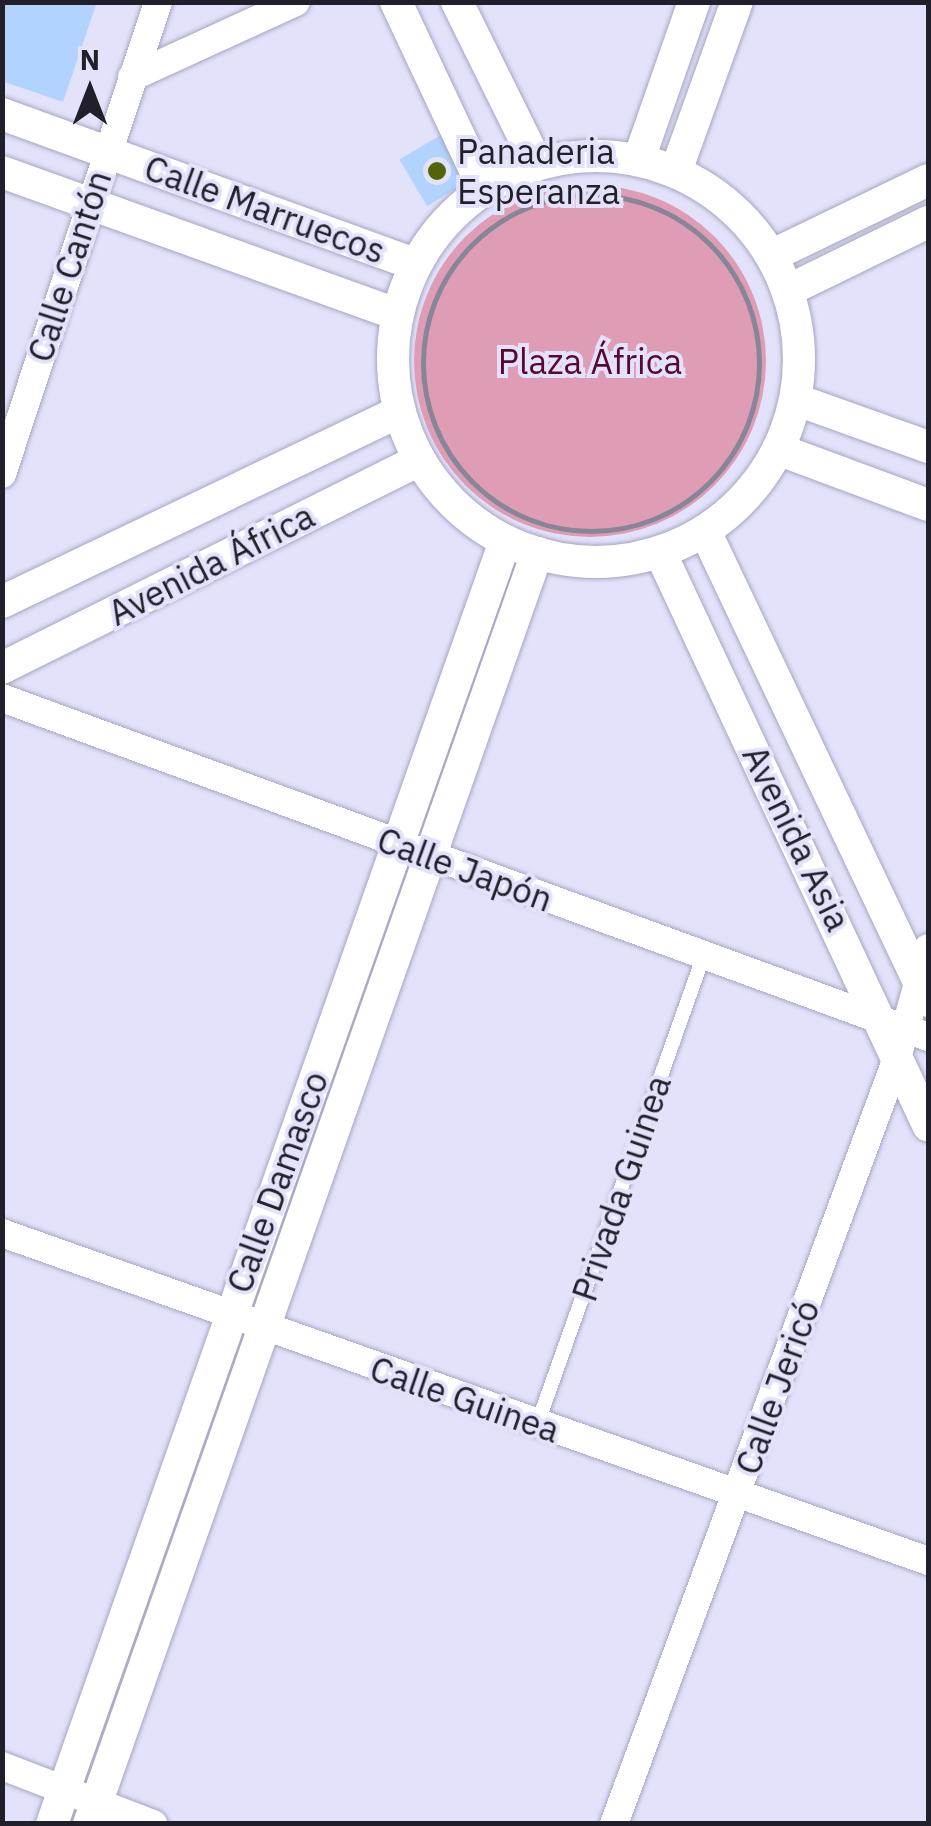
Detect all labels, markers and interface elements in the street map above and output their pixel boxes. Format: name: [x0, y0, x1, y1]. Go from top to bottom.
north arrow: [40, 40, 140, 140]
text: N: [80, 41, 100, 78]
place label: Panaderia Esperanza: [457, 130, 620, 212]
street label: Calle Marruecos: [139, 146, 391, 272]
marker: Panaderia Esperanza: [426, 160, 448, 182]
street label: Calle Cantón: [18, 165, 120, 367]
park label: Plaza África: [498, 340, 682, 382]
street label: Avenida África: [101, 494, 321, 634]
street label: Avenida Asia: [734, 739, 860, 937]
street label: Calle Japón: [372, 818, 558, 920]
street label: Calle Damasco: [218, 1066, 336, 1298]
street label: Privada Guinea: [563, 1070, 679, 1306]
street label: Calle Jericó: [726, 1294, 828, 1480]
street label: Calle Guinea: [365, 1347, 565, 1451]

